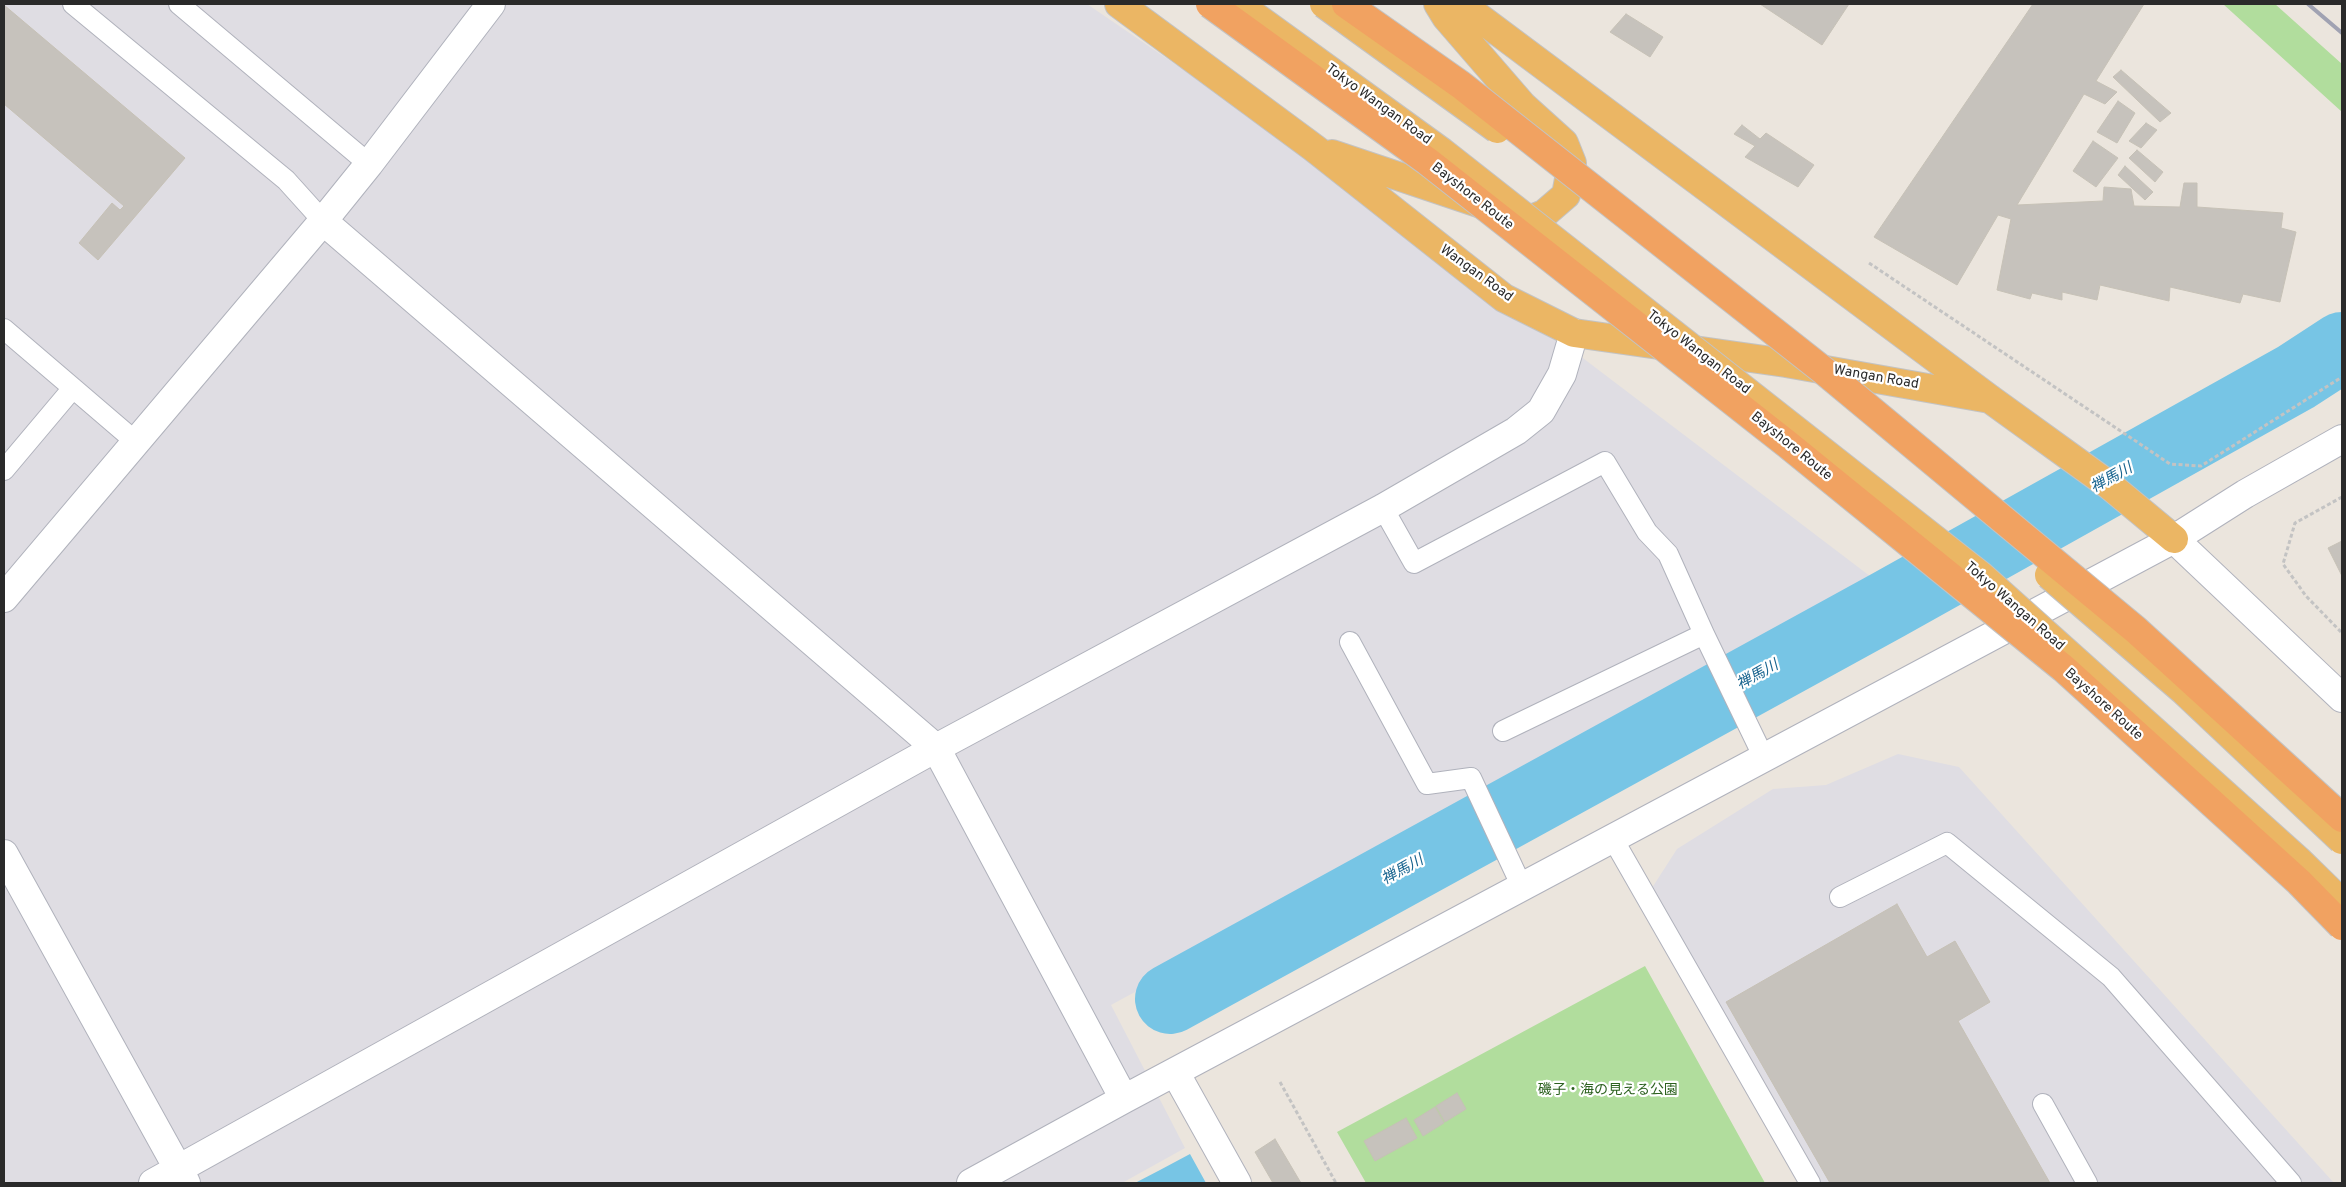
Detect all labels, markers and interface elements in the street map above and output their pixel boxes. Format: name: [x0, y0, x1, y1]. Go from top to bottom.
street label: Tokyo Wangan Road: [1322, 61, 1434, 149]
street label: Bayshore Route: [1428, 160, 1516, 234]
street label: Wangan Road: [1436, 242, 1516, 306]
street label: Tokyo Wangan Road: [1643, 307, 1753, 399]
street label: Wangan Road: [1832, 362, 1920, 394]
street label: Bayshore Route: [1747, 409, 1835, 485]
water label: 禅馬川: [2088, 460, 2136, 498]
street label: Tokyo Wangan Road: [1961, 559, 2067, 655]
water label: 禅馬川: [1734, 657, 1782, 695]
street label: Bayshore Route: [2060, 665, 2146, 745]
water label: 禅馬川: [1379, 852, 1427, 890]
park label: 磯子・海の見える公園: [1538, 1083, 1678, 1099]

